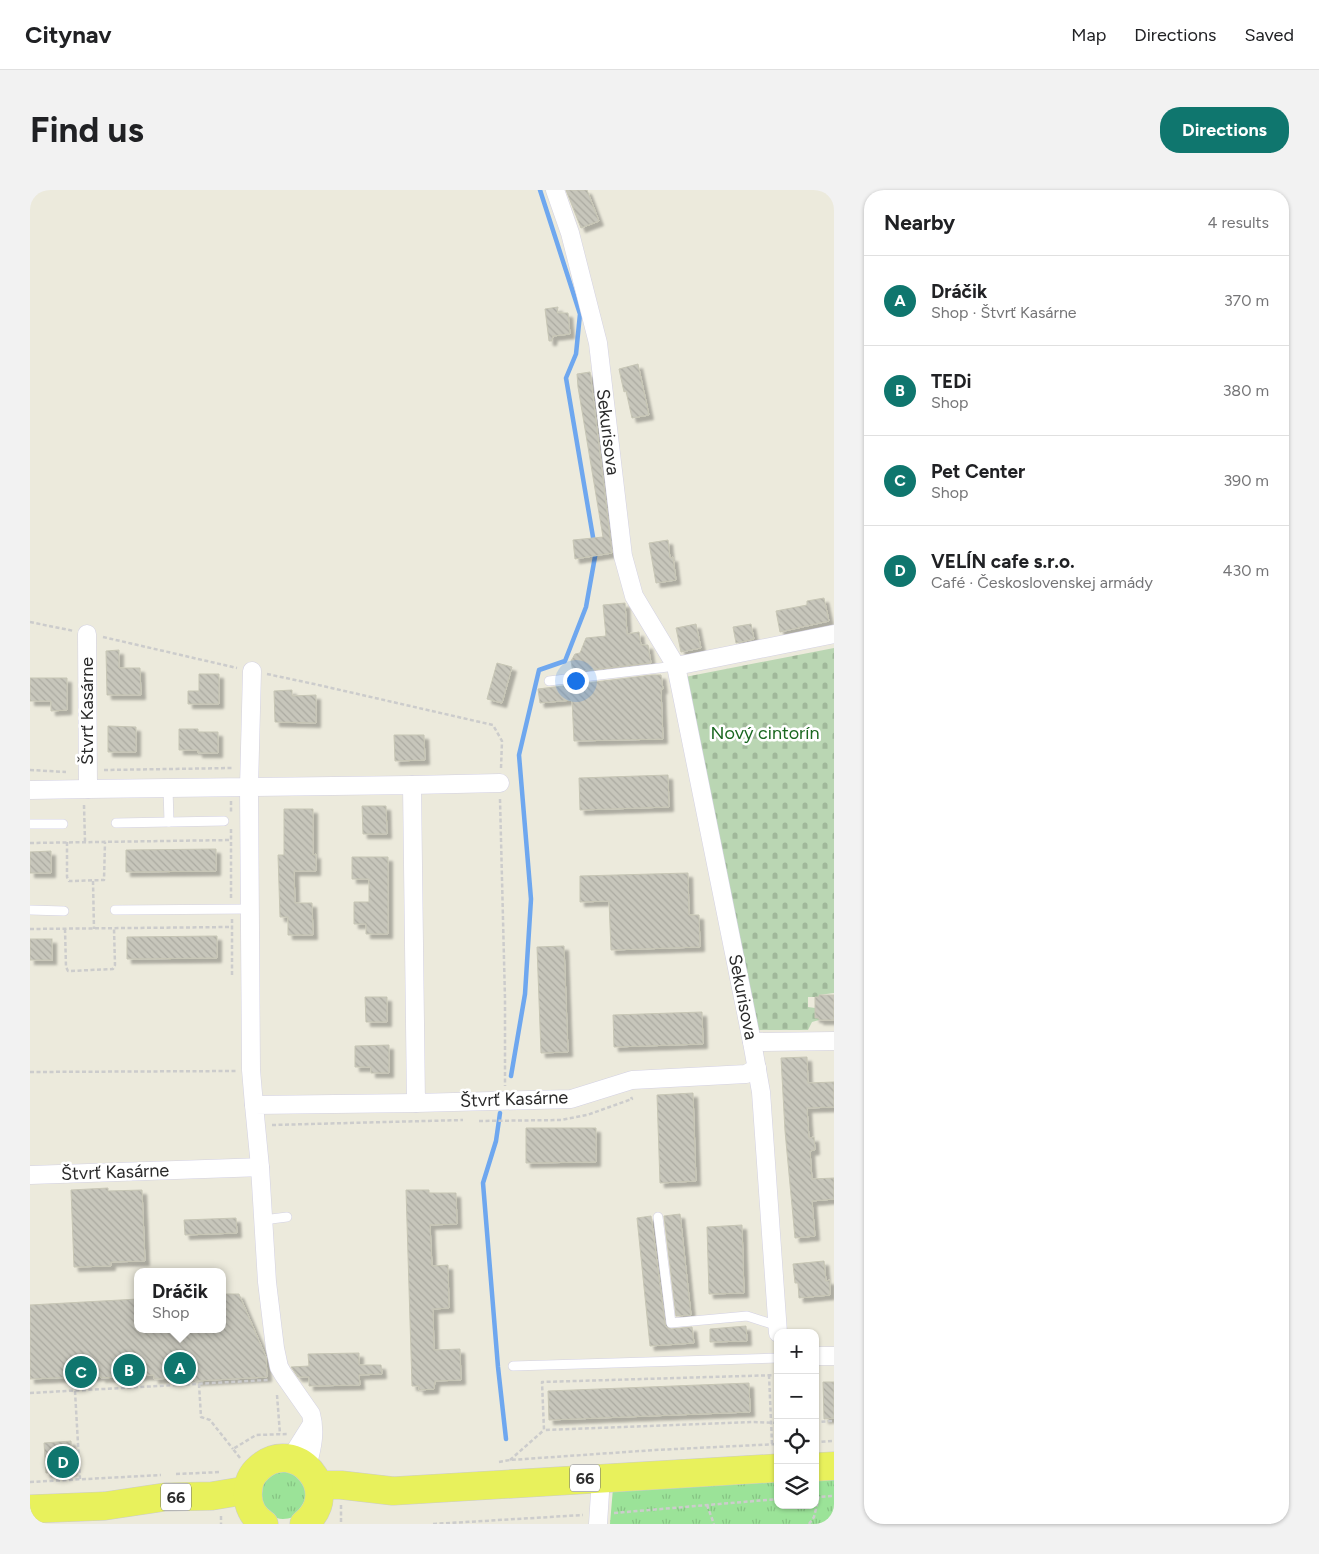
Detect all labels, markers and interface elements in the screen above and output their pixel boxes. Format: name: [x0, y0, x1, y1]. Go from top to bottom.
text: Citynav: [25, 20, 112, 49]
text: Map: [1071, 24, 1106, 46]
text: Directions: [1134, 24, 1216, 46]
text: Saved: [1244, 24, 1294, 46]
button: Directions: [1160, 107, 1289, 153]
text: Find us: [30, 109, 144, 151]
text: Nearby: [884, 210, 955, 235]
text: 4 results: [1208, 213, 1269, 232]
text: Dráčik: [931, 280, 987, 303]
text: A: [894, 291, 906, 310]
text: 370 m: [1224, 291, 1269, 310]
text: Shop · Štvrť Kasárne: [931, 303, 1077, 322]
text: TEDi: [931, 370, 972, 393]
text: B: [895, 381, 905, 400]
text: 380 m: [1223, 381, 1269, 400]
street label: Sekurisova: [592, 388, 624, 476]
text: Shop: [931, 393, 969, 412]
text: Pet Center: [931, 460, 1025, 483]
text: C: [894, 471, 906, 490]
text: 390 m: [1223, 471, 1269, 490]
text: Shop: [931, 483, 969, 502]
text: VELÍN cafe s.r.o.: [931, 550, 1075, 573]
text: D: [894, 561, 906, 580]
text: 430 m: [1223, 561, 1269, 580]
text: Café · Československej armády: [931, 573, 1153, 592]
street label: Štvrť Kasárne: [76, 657, 98, 765]
your location: [563, 668, 589, 694]
park label: Nový cintorín: [711, 722, 819, 744]
street label: Sekurisova: [724, 952, 762, 1042]
street label: Štvrť Kasárne: [460, 1086, 569, 1112]
street label: Štvrť Kasárne: [61, 1159, 170, 1185]
popup: [134, 1268, 226, 1333]
text: Dráčik: [152, 1280, 208, 1303]
text: Shop: [152, 1303, 189, 1322]
map controls: [774, 1329, 819, 1509]
button: +: [774, 1329, 819, 1374]
pin: A: [164, 1349, 196, 1387]
pin: B: [113, 1351, 145, 1389]
pin: C: [65, 1353, 97, 1391]
button: −: [774, 1374, 819, 1419]
button: locate: [774, 1419, 819, 1464]
pin: D: [47, 1443, 79, 1481]
button: layers: [774, 1464, 819, 1509]
road number: 66: [570, 1465, 600, 1492]
road number: 66: [161, 1484, 191, 1510]

